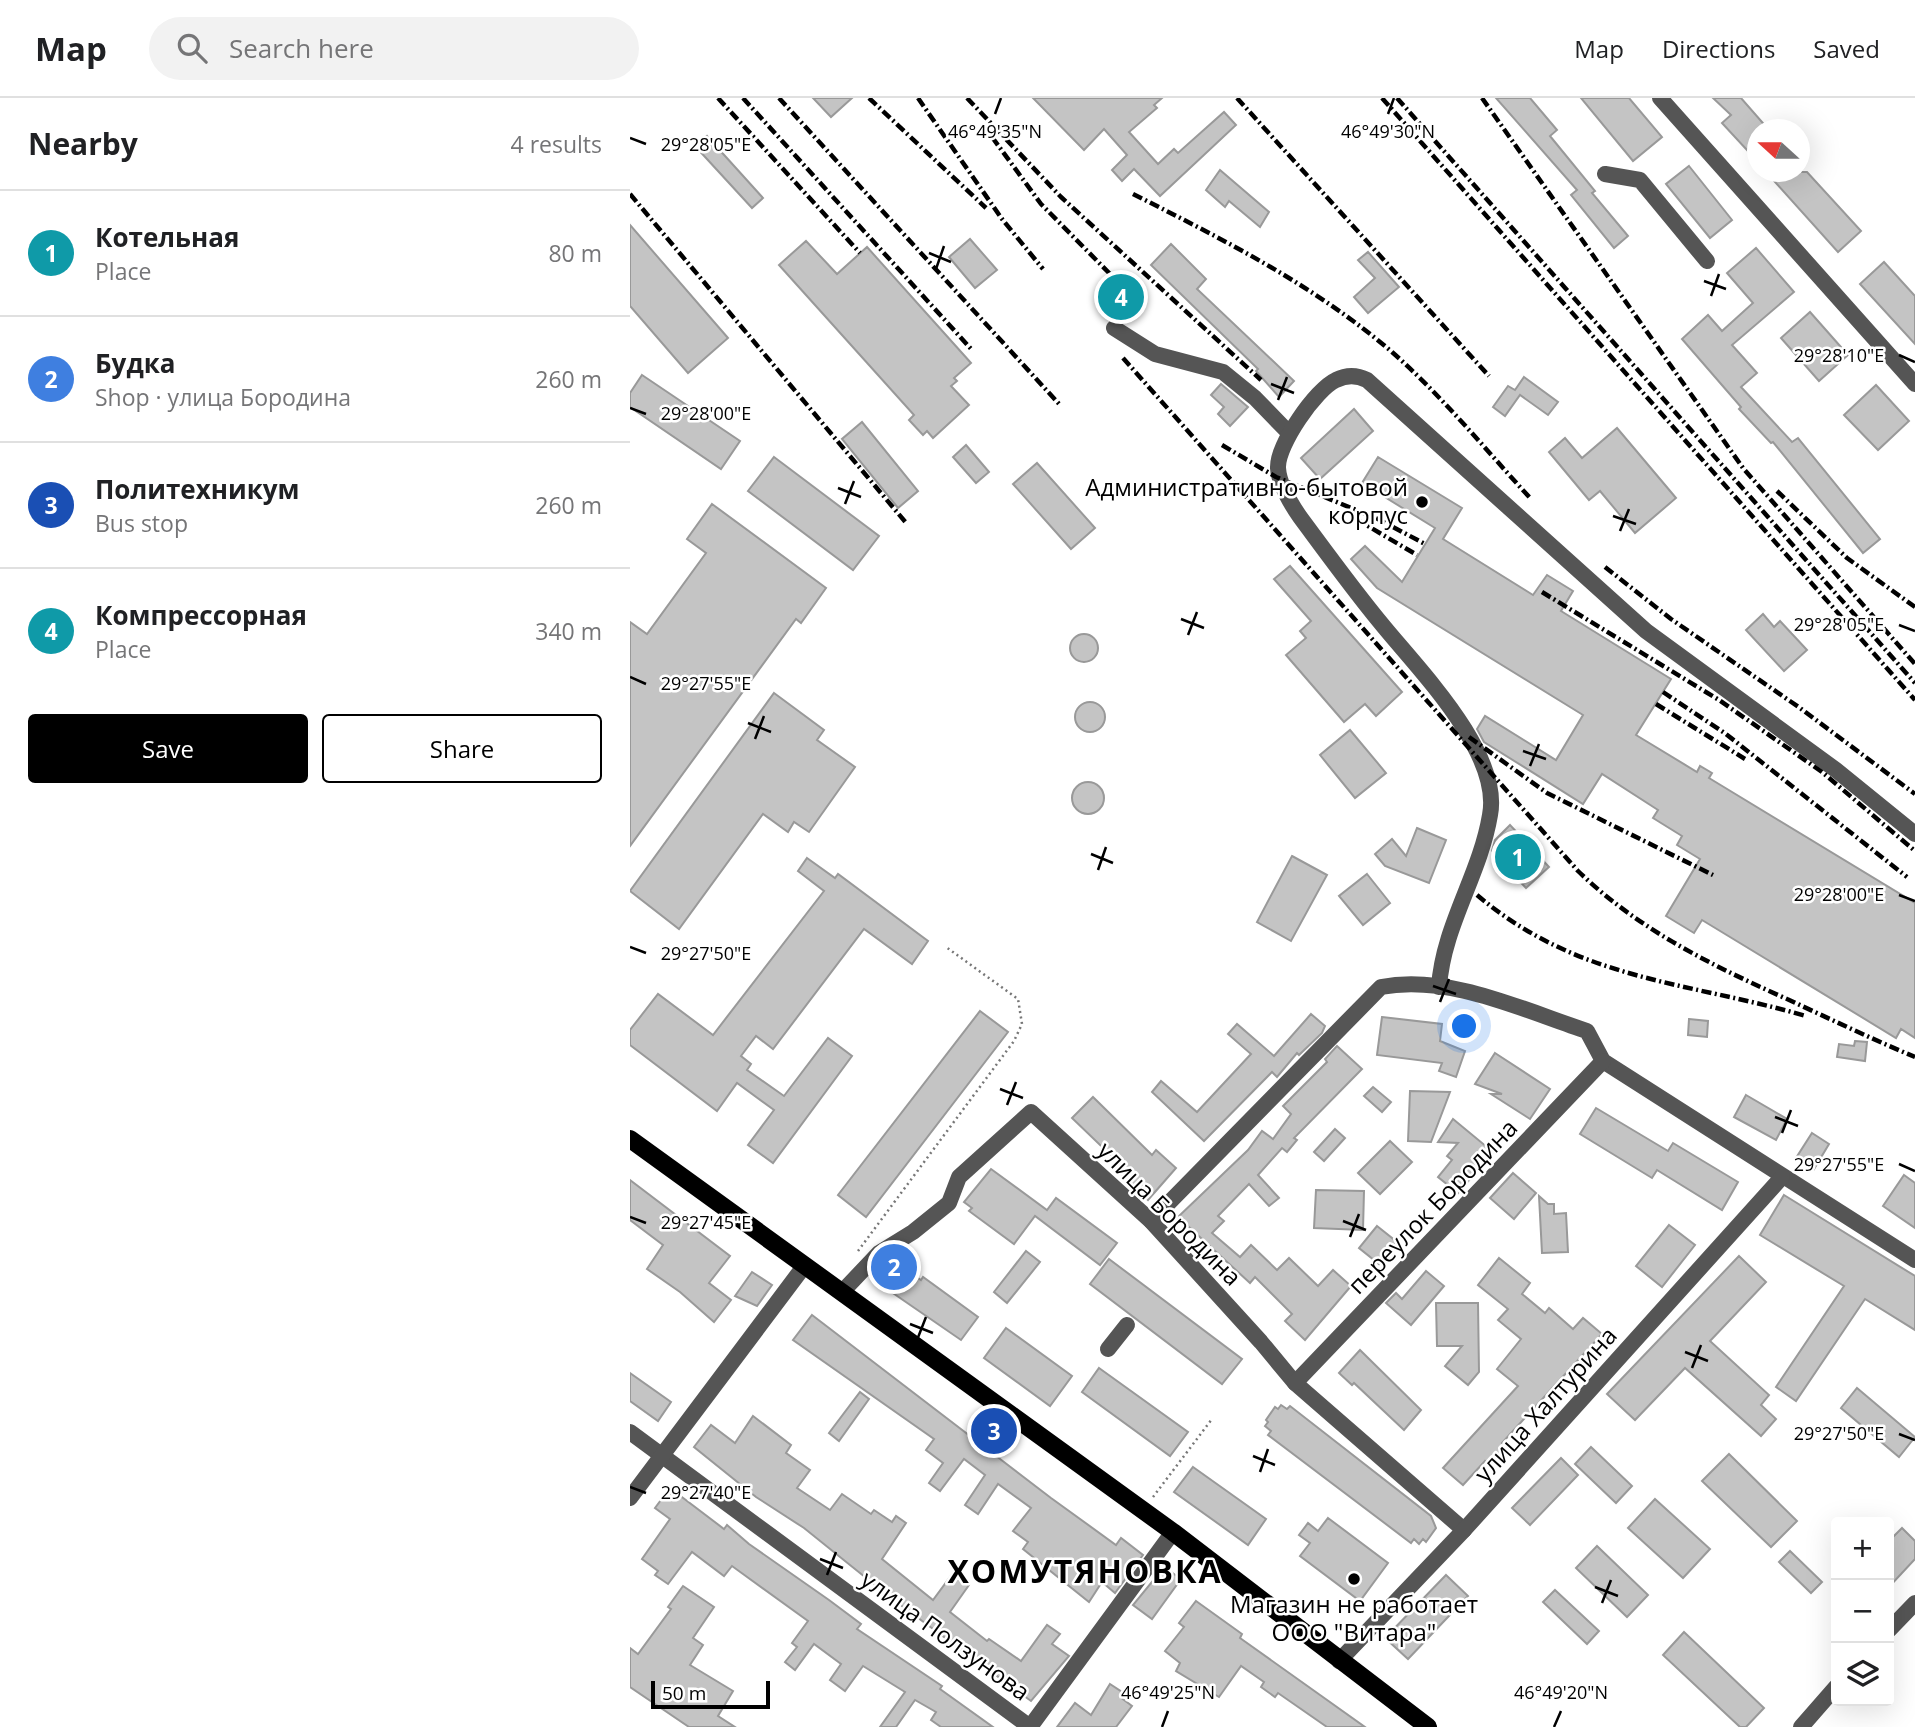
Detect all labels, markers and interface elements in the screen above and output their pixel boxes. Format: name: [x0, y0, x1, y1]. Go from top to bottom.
search box: [149, 17, 639, 80]
text: Map: [35, 26, 107, 71]
icon: search: [173, 29, 211, 67]
text: Search here: [229, 30, 374, 66]
text: Map: [1574, 32, 1624, 65]
text: Directions: [1662, 32, 1775, 65]
text: Saved: [1813, 32, 1880, 65]
text: 46°49'35"N: [948, 119, 1042, 143]
text: 46°49'30"N: [1341, 119, 1435, 143]
north arrow: [1747, 119, 1810, 182]
text: Nearby: [28, 123, 138, 164]
text: 4 results: [511, 128, 602, 160]
text: 29°28'05"E: [661, 132, 751, 156]
text: Котельная: [95, 219, 239, 255]
text: 1: [44, 237, 58, 269]
text: 80 m: [548, 237, 602, 269]
text: Place: [95, 255, 151, 287]
pin: 4: [1098, 271, 1144, 323]
text: 29°28'10"E: [1794, 343, 1884, 367]
text: Будка: [95, 345, 175, 381]
text: 2: [44, 363, 58, 395]
text: 260 m: [535, 363, 602, 395]
text: Shop · улица Бородина: [95, 381, 351, 413]
text: 29°28'00"E: [661, 401, 751, 425]
place label: Административно-бытовой корпус: [1085, 470, 1408, 531]
text: Политехникум: [95, 471, 300, 507]
text: 3: [44, 489, 58, 521]
text: 260 m: [535, 489, 602, 521]
marker: Административно-бытовой корпус: [1414, 494, 1430, 510]
text: Bus stop: [95, 507, 188, 539]
text: Компрессорная: [95, 597, 307, 633]
text: 29°28'05"E: [1794, 612, 1884, 636]
text: 4: [44, 615, 58, 647]
text: 340 m: [535, 615, 602, 647]
text: Place: [95, 633, 151, 665]
text: 29°27'55"E: [661, 671, 751, 695]
button: Save: [28, 714, 308, 783]
button: Share: [322, 714, 602, 783]
pin: 1: [1495, 831, 1541, 883]
text: 29°28'00"E: [1794, 882, 1884, 906]
text: 29°27'50"E: [661, 941, 751, 965]
your location: [1447, 1009, 1481, 1043]
street label: переулок Бородина: [1340, 1111, 1524, 1301]
street label: улица Бородина: [1091, 1134, 1249, 1292]
text: 29°27'55"E: [1794, 1152, 1884, 1176]
text: 29°27'45"E: [661, 1210, 751, 1234]
pin: 2: [871, 1241, 917, 1293]
street label: улица Халтурина: [1466, 1319, 1624, 1489]
pin: 3: [971, 1405, 1017, 1457]
text: 29°27'50"E: [1794, 1421, 1884, 1445]
text: 29°27'40"E: [661, 1480, 751, 1504]
map controls: [1831, 1517, 1894, 1706]
button: +: [1831, 1517, 1894, 1580]
district label: ХОМУТЯНОВКА: [947, 1549, 1223, 1592]
street label: улица Ползунова: [855, 1562, 1037, 1707]
marker: Магазин не работает ООО "Витара": [1346, 1571, 1362, 1587]
button: −: [1831, 1580, 1894, 1643]
place label: Магазин не работает ООО "Витара": [1230, 1587, 1478, 1648]
button: layers: [1831, 1643, 1894, 1706]
scale bar: [651, 1678, 770, 1710]
text: 50 m: [662, 1680, 706, 1706]
text: 46°49'25"N: [1121, 1680, 1215, 1704]
text: 46°49'20"N: [1514, 1680, 1608, 1704]

